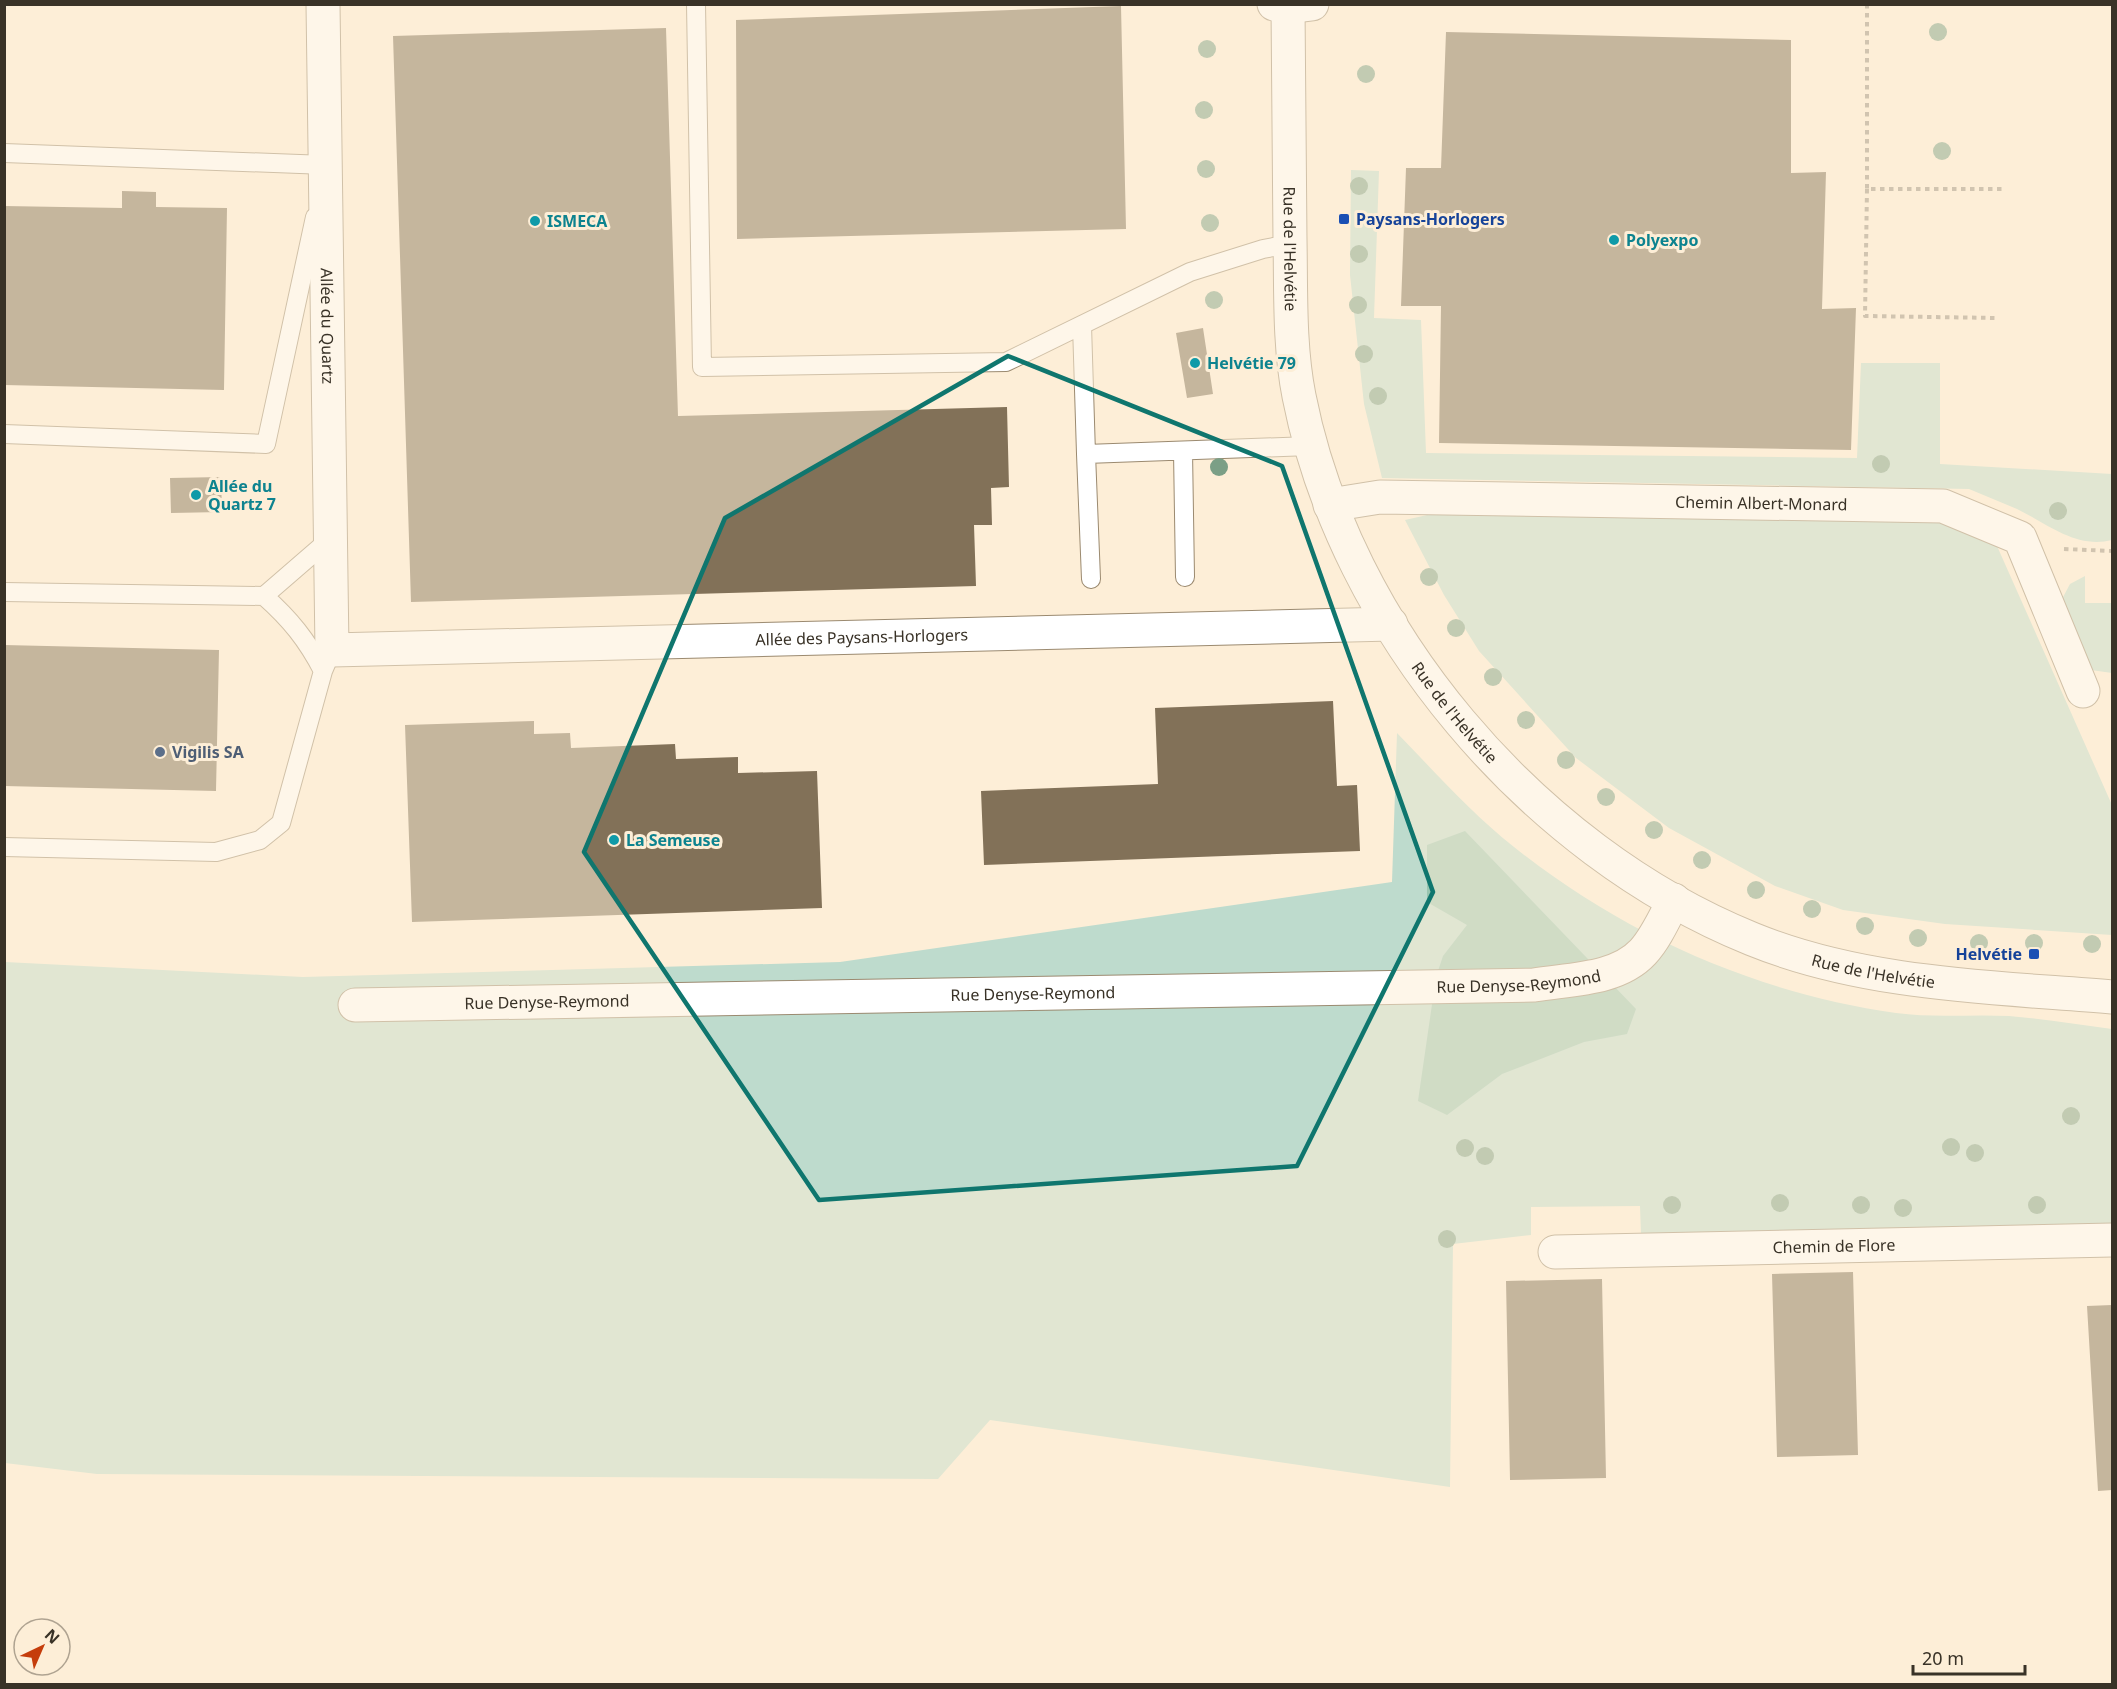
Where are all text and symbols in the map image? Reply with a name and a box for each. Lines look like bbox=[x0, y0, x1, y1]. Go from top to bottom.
street label: Rue de l'Helvétie bbox=[1278, 186, 1302, 312]
place label: Paysans-Horlogers bbox=[1356, 208, 1505, 230]
place label: ISMECA bbox=[547, 210, 608, 232]
marker: Paysans-Horlogers bbox=[1337, 212, 1351, 226]
marker: ISMECA bbox=[528, 214, 542, 228]
place label: Polyexpo bbox=[1626, 229, 1698, 251]
marker: Polyexpo bbox=[1607, 233, 1621, 247]
street label: Allée du Quartz bbox=[316, 268, 339, 384]
place label: Helvétie 79 bbox=[1207, 352, 1296, 374]
marker: Helvétie 79 bbox=[1188, 356, 1202, 370]
place label: Allée du Quartz 7 bbox=[208, 475, 276, 515]
marker: Allée du Quartz 7 bbox=[189, 488, 203, 502]
street label: Chemin Albert-Monard bbox=[1675, 491, 1848, 515]
street label: Allée des Paysans-Horlogers bbox=[755, 623, 968, 651]
street label: Rue de l'Helvétie bbox=[1407, 657, 1503, 768]
place label: Vigilis SA bbox=[172, 741, 245, 763]
marker: Vigilis SA bbox=[153, 745, 167, 759]
place label: La Semeuse bbox=[626, 829, 720, 851]
marker: La Semeuse bbox=[607, 833, 621, 847]
place label: Helvétie bbox=[1955, 943, 2022, 965]
marker: Helvétie bbox=[2027, 947, 2041, 961]
street label: Rue de l'Helvétie bbox=[1809, 949, 1936, 993]
street label: Rue Denyse-Reymond bbox=[1436, 964, 1603, 998]
street label: Rue Denyse-Reymond bbox=[950, 981, 1116, 1006]
street label: Rue Denyse-Reymond bbox=[464, 989, 630, 1014]
street label: Chemin de Flore bbox=[1772, 1234, 1896, 1258]
north arrow bbox=[12, 1617, 72, 1677]
text: N bbox=[40, 1624, 65, 1649]
scale bar bbox=[1913, 1638, 2026, 1676]
text: 20 m bbox=[1922, 1646, 1964, 1670]

